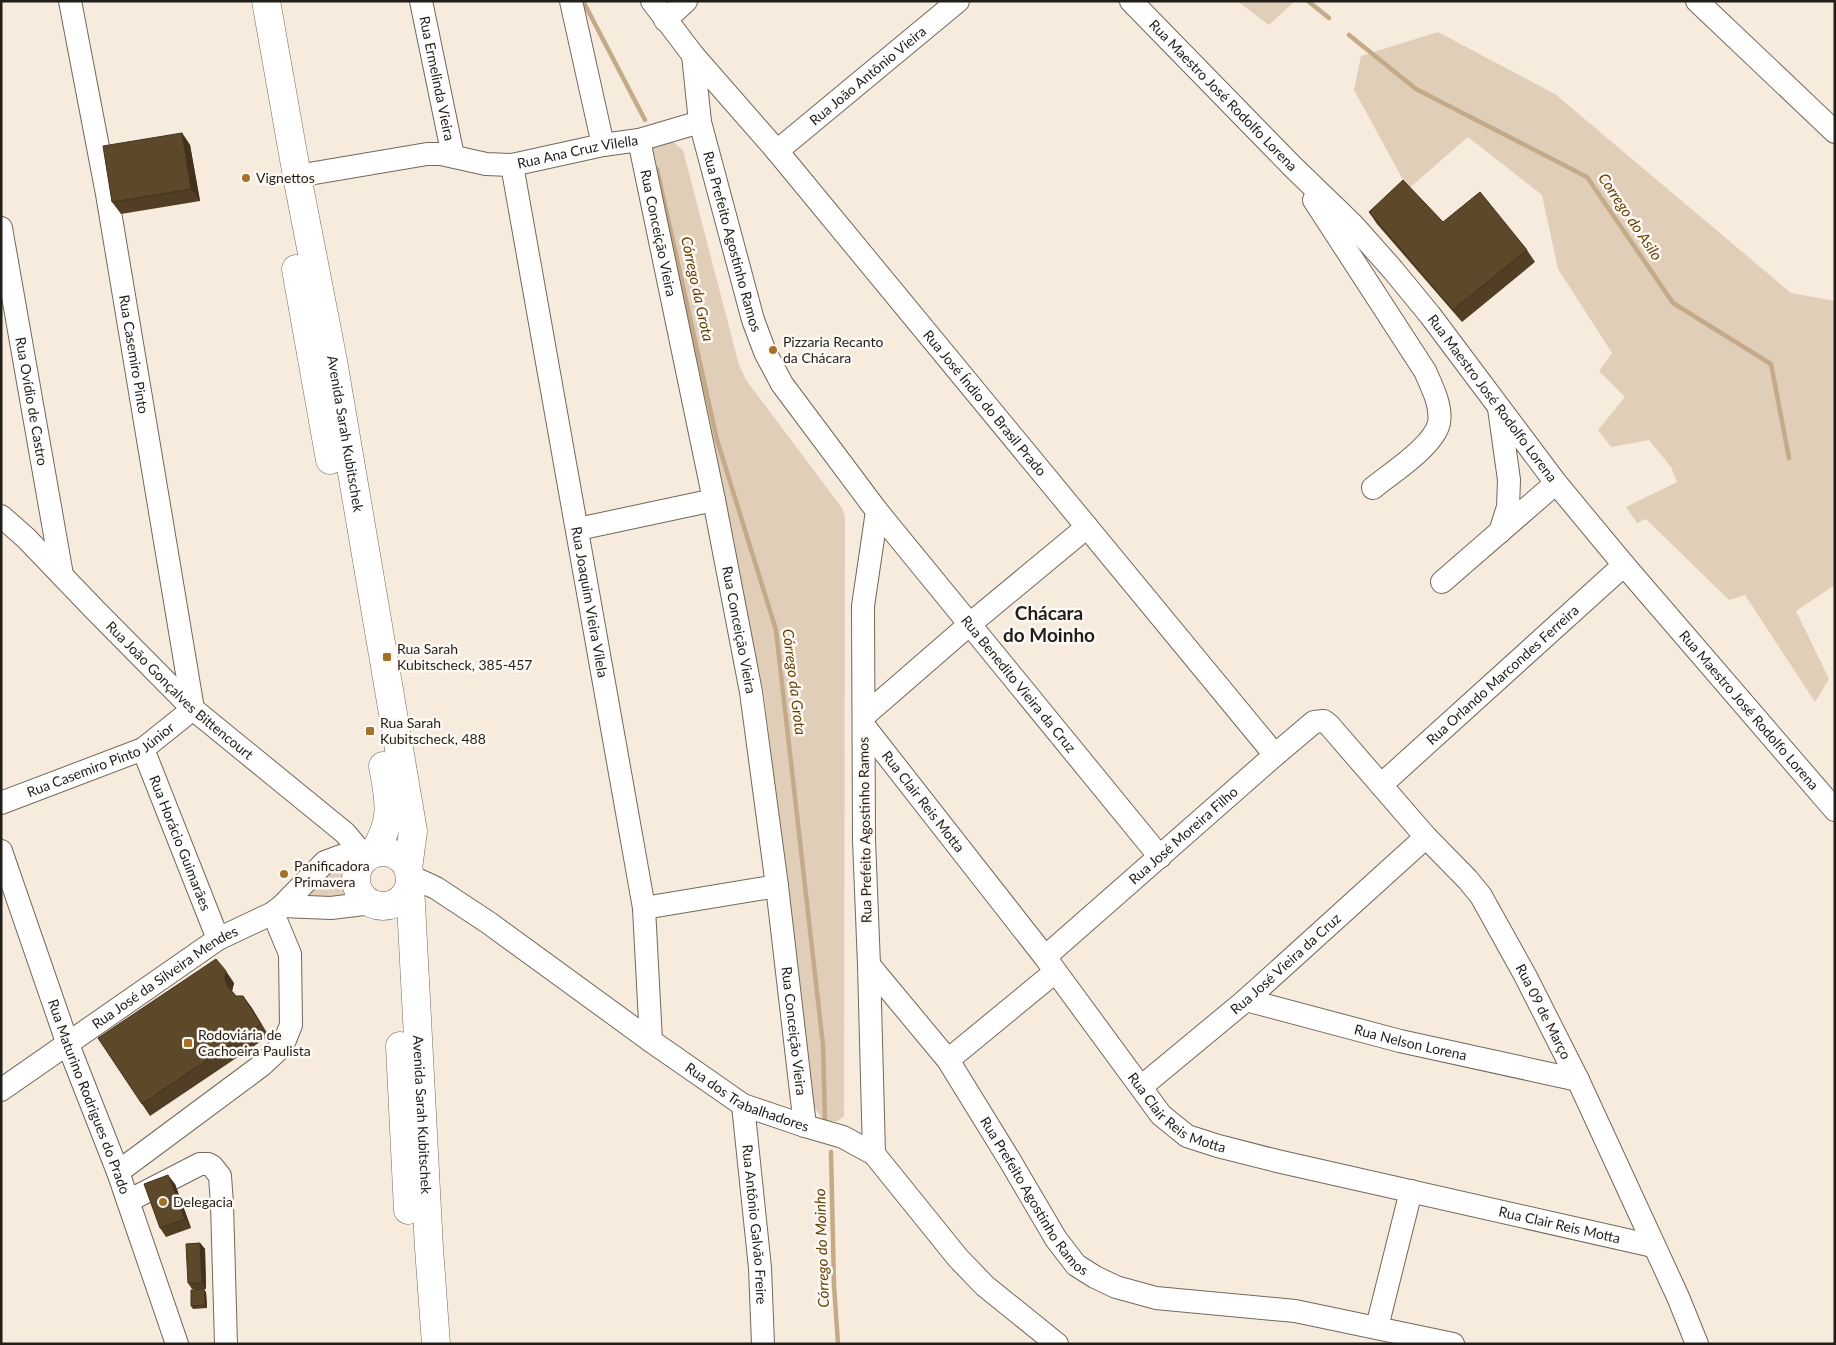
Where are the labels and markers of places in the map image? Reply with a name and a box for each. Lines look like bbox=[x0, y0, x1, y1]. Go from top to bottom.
place label: Vignettos bbox=[256, 169, 315, 186]
marker: Vignettos bbox=[240, 172, 252, 184]
place label: Pizzaria Recanto da Chácara bbox=[783, 333, 883, 366]
marker: Pizzaria Recanto da Chácara bbox=[767, 344, 779, 356]
place label: Rua Sarah Kubitscheck, 385-457 bbox=[397, 640, 532, 673]
marker: Rua Sarah Kubitscheck, 385-457 bbox=[381, 651, 393, 663]
place label: Rua Sarah Kubitscheck, 488 bbox=[380, 714, 486, 747]
marker: Rua Sarah Kubitscheck, 488 bbox=[364, 725, 376, 737]
place label: Panificadora Primavera bbox=[294, 857, 370, 890]
marker: Panificadora Primavera bbox=[278, 868, 290, 880]
place label: Rodoviária de Cachoeira Paulista bbox=[198, 1026, 311, 1059]
marker: Rodoviária de Cachoeira Paulista bbox=[182, 1037, 194, 1049]
place label: Delegacia bbox=[173, 1193, 233, 1210]
marker: Delegacia bbox=[157, 1196, 169, 1208]

